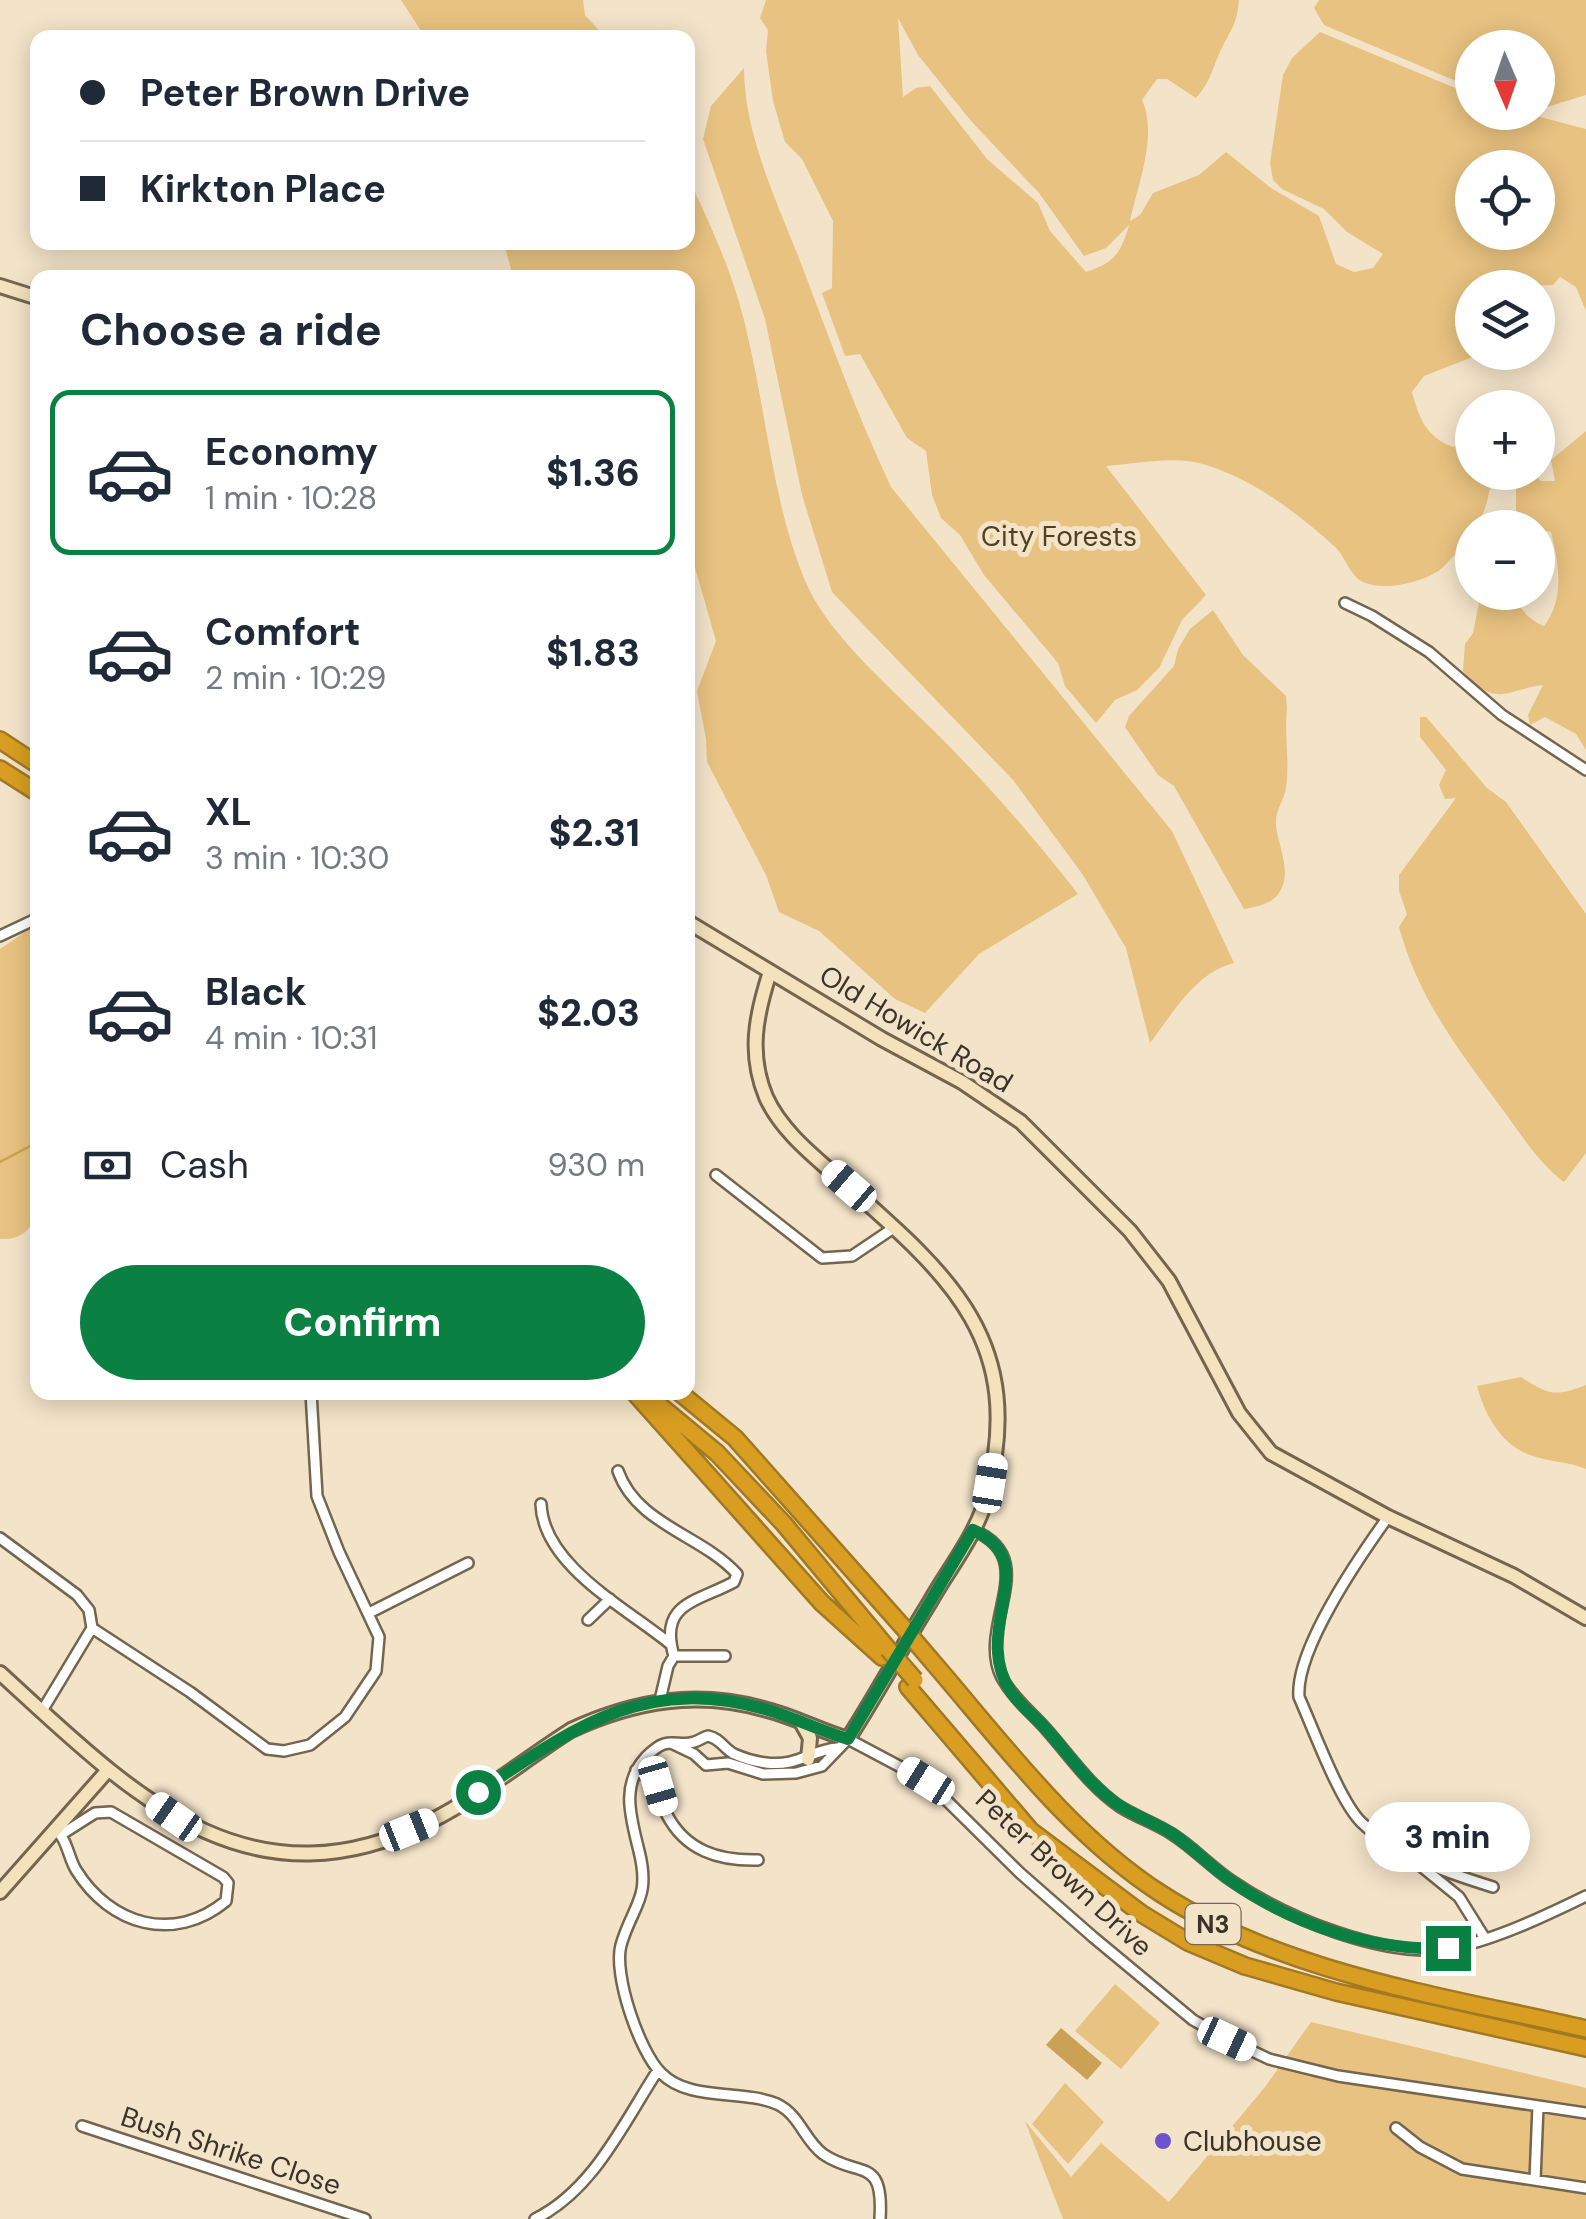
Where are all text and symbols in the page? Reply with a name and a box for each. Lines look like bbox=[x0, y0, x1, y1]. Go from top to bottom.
north arrow bbox=[1455, 30, 1555, 130]
map controls bbox=[1455, 30, 1555, 610]
text: Peter Brown Drive bbox=[140, 68, 470, 118]
button: locate bbox=[1455, 150, 1555, 250]
text: Kirkton Place bbox=[140, 164, 386, 214]
button: layers bbox=[1455, 270, 1555, 370]
text: Choose a ride bbox=[80, 300, 382, 359]
button: + bbox=[1455, 390, 1555, 490]
text: Economy bbox=[205, 427, 378, 477]
icon: car bbox=[85, 428, 175, 518]
text: $1.36 bbox=[546, 448, 640, 498]
text: 1 min · 10:28 bbox=[205, 477, 377, 519]
button: − bbox=[1455, 510, 1555, 610]
park label: City Forests bbox=[981, 518, 1137, 555]
text: Comfort bbox=[205, 607, 361, 657]
icon: car bbox=[85, 608, 175, 698]
text: $1.83 bbox=[546, 628, 640, 678]
text: 2 min · 10:29 bbox=[205, 657, 386, 699]
text: XL bbox=[205, 787, 252, 837]
icon: car bbox=[85, 788, 175, 878]
text: $2.31 bbox=[548, 808, 640, 858]
text: 3 min · 10:30 bbox=[205, 837, 389, 879]
street label: Old Howick Road bbox=[813, 957, 1019, 1101]
text: Black bbox=[205, 967, 307, 1017]
icon: car bbox=[85, 968, 175, 1058]
text: $2.03 bbox=[537, 988, 640, 1038]
text: 4 min · 10:31 bbox=[205, 1017, 378, 1059]
icon: cash bbox=[80, 1138, 135, 1193]
text: Cash bbox=[160, 1140, 249, 1190]
text: 930 m bbox=[548, 1144, 645, 1186]
car bbox=[817, 1155, 881, 1217]
button: Confirm bbox=[80, 1265, 645, 1380]
car bbox=[970, 1451, 1010, 1515]
car bbox=[893, 1752, 959, 1810]
car bbox=[635, 1753, 681, 1819]
route start bbox=[456, 1770, 501, 1815]
street label: Peter Brown Drive bbox=[968, 1781, 1160, 1965]
car bbox=[141, 1788, 207, 1846]
callout: 3 min bbox=[1366, 1803, 1530, 1873]
car bbox=[376, 1805, 442, 1855]
text: 3 min bbox=[1405, 1816, 1490, 1858]
road number: N3 bbox=[1186, 1904, 1240, 1944]
route end bbox=[1426, 1926, 1471, 1971]
car bbox=[1193, 2013, 1261, 2065]
street label: Bush Shrike Close bbox=[116, 2098, 346, 2204]
place label: Clubhouse bbox=[1183, 2123, 1322, 2160]
marker: Clubhouse bbox=[1152, 2130, 1174, 2152]

